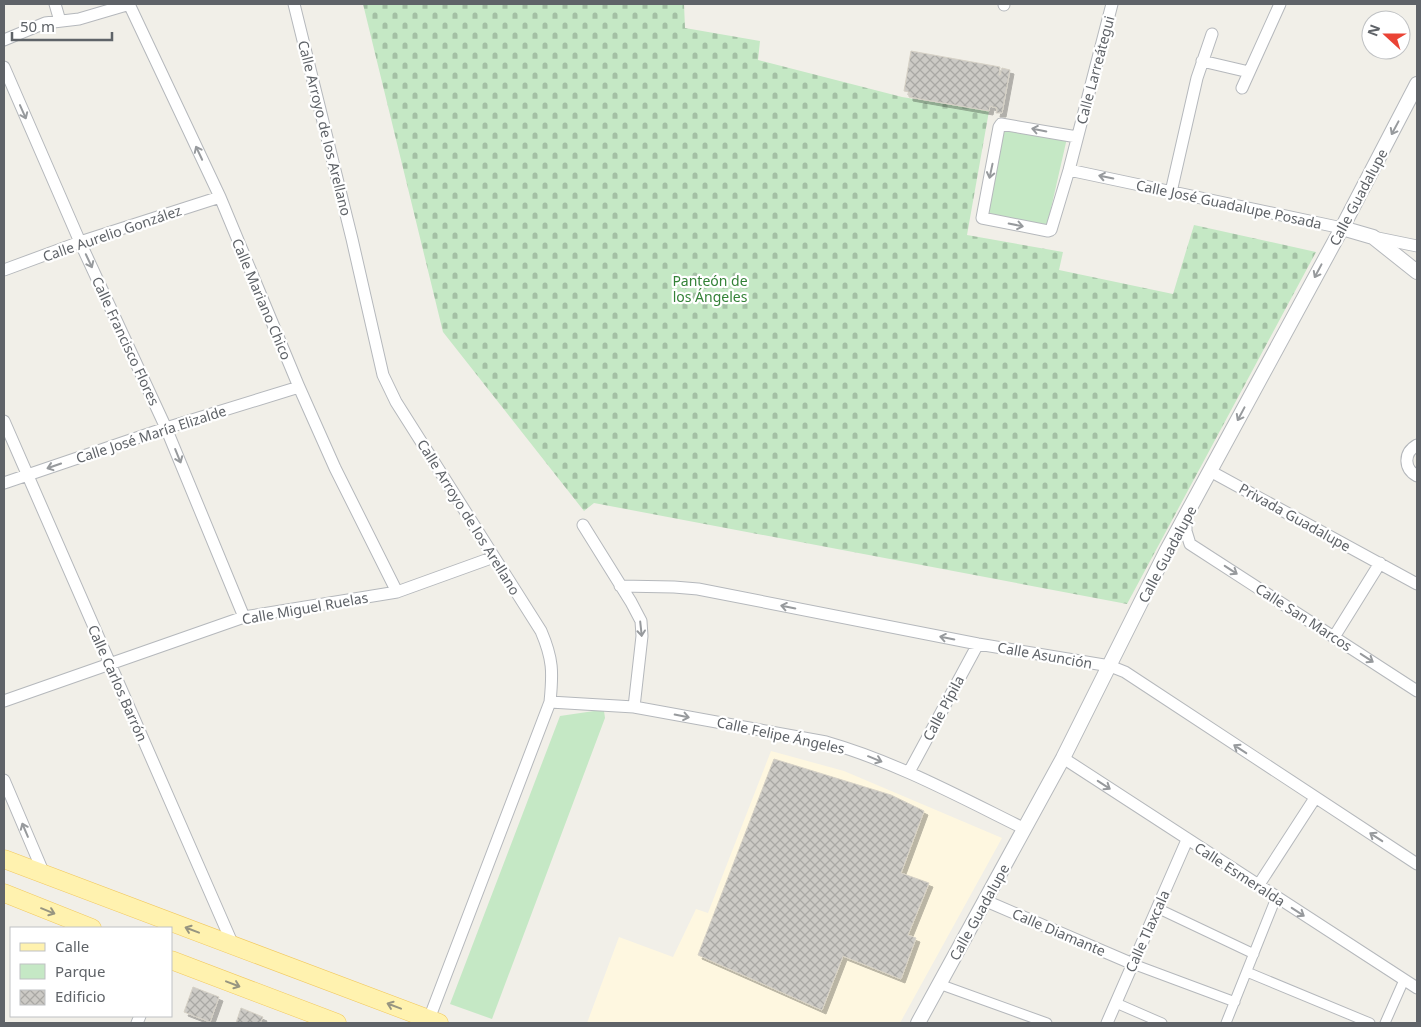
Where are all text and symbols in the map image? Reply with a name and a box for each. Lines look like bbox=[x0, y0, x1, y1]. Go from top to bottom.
scale bar bbox=[12, 10, 112, 42]
north arrow bbox=[1361, 10, 1411, 60]
street label: Calle Larreátegui bbox=[1071, 14, 1119, 126]
text: 50 m bbox=[20, 16, 55, 36]
text: N bbox=[1362, 21, 1384, 39]
street label: Calle Arroyo de los Arellano bbox=[294, 38, 356, 218]
one-way arrow bbox=[19, 104, 29, 119]
one-way arrow bbox=[1389, 120, 1399, 134]
one-way arrow bbox=[1031, 124, 1047, 134]
street label: Calle Guadalupe bbox=[1324, 145, 1392, 249]
one-way arrow bbox=[194, 146, 203, 161]
one-way arrow bbox=[985, 162, 995, 178]
one-way arrow bbox=[1098, 172, 1114, 182]
street label: Calle José Guadalupe Posada bbox=[1134, 175, 1324, 233]
street label: Calle Aurelio González bbox=[40, 200, 184, 266]
one-way arrow bbox=[1008, 221, 1024, 231]
street label: Calle Mariano Chico bbox=[228, 235, 296, 363]
one-way arrow bbox=[85, 253, 94, 268]
one-way arrow bbox=[1313, 263, 1322, 278]
park label: Panteón de los Ángeles bbox=[672, 271, 748, 306]
street label: Calle Francisco Flores bbox=[88, 274, 164, 409]
street label: Calle José María Elizalde bbox=[73, 401, 229, 467]
one-way arrow bbox=[1236, 406, 1245, 421]
street label: Calle Arroyo de los Arellano bbox=[413, 436, 525, 598]
one-way arrow bbox=[174, 449, 183, 464]
one-way arrow bbox=[46, 462, 62, 472]
street label: Privada Guadalupe bbox=[1236, 478, 1354, 556]
street label: Calle Guadalupe bbox=[1133, 502, 1201, 606]
one-way arrow bbox=[1224, 565, 1238, 575]
street label: Calle San Marcos bbox=[1252, 579, 1356, 655]
street label: Calle Miguel Ruelas bbox=[241, 588, 370, 628]
one-way arrow bbox=[780, 601, 796, 611]
one-way arrow bbox=[636, 620, 646, 636]
street label: Calle Carlos Barrón bbox=[84, 622, 152, 744]
one-way arrow bbox=[939, 632, 955, 642]
street label: Calle Asunción bbox=[996, 637, 1094, 673]
one-way arrow bbox=[1360, 654, 1374, 664]
street label: Calle Pípila bbox=[918, 672, 968, 744]
one-way arrow bbox=[674, 711, 690, 721]
street label: Calle Felipe Ángeles bbox=[715, 712, 847, 758]
one-way arrow bbox=[1234, 743, 1248, 753]
one-way arrow bbox=[866, 755, 882, 764]
one-way arrow bbox=[1097, 780, 1111, 790]
one-way arrow bbox=[19, 823, 29, 838]
one-way arrow bbox=[1370, 832, 1384, 842]
street label: Calle Esmeralda bbox=[1191, 838, 1289, 910]
street label: Calle Guadalupe bbox=[945, 860, 1013, 964]
street label: Calle Tlaxcala bbox=[1120, 887, 1174, 975]
street label: Calle Diamante bbox=[1009, 904, 1109, 960]
one-way arrow bbox=[40, 906, 55, 916]
one-way arrow bbox=[1291, 907, 1305, 917]
one-way arrow bbox=[185, 925, 201, 934]
legend bbox=[10, 927, 172, 1017]
text: Calle bbox=[55, 936, 89, 956]
text: Parque bbox=[55, 961, 105, 981]
one-way arrow bbox=[225, 979, 240, 989]
text: Edificio bbox=[55, 986, 106, 1006]
one-way arrow bbox=[386, 1001, 402, 1010]

